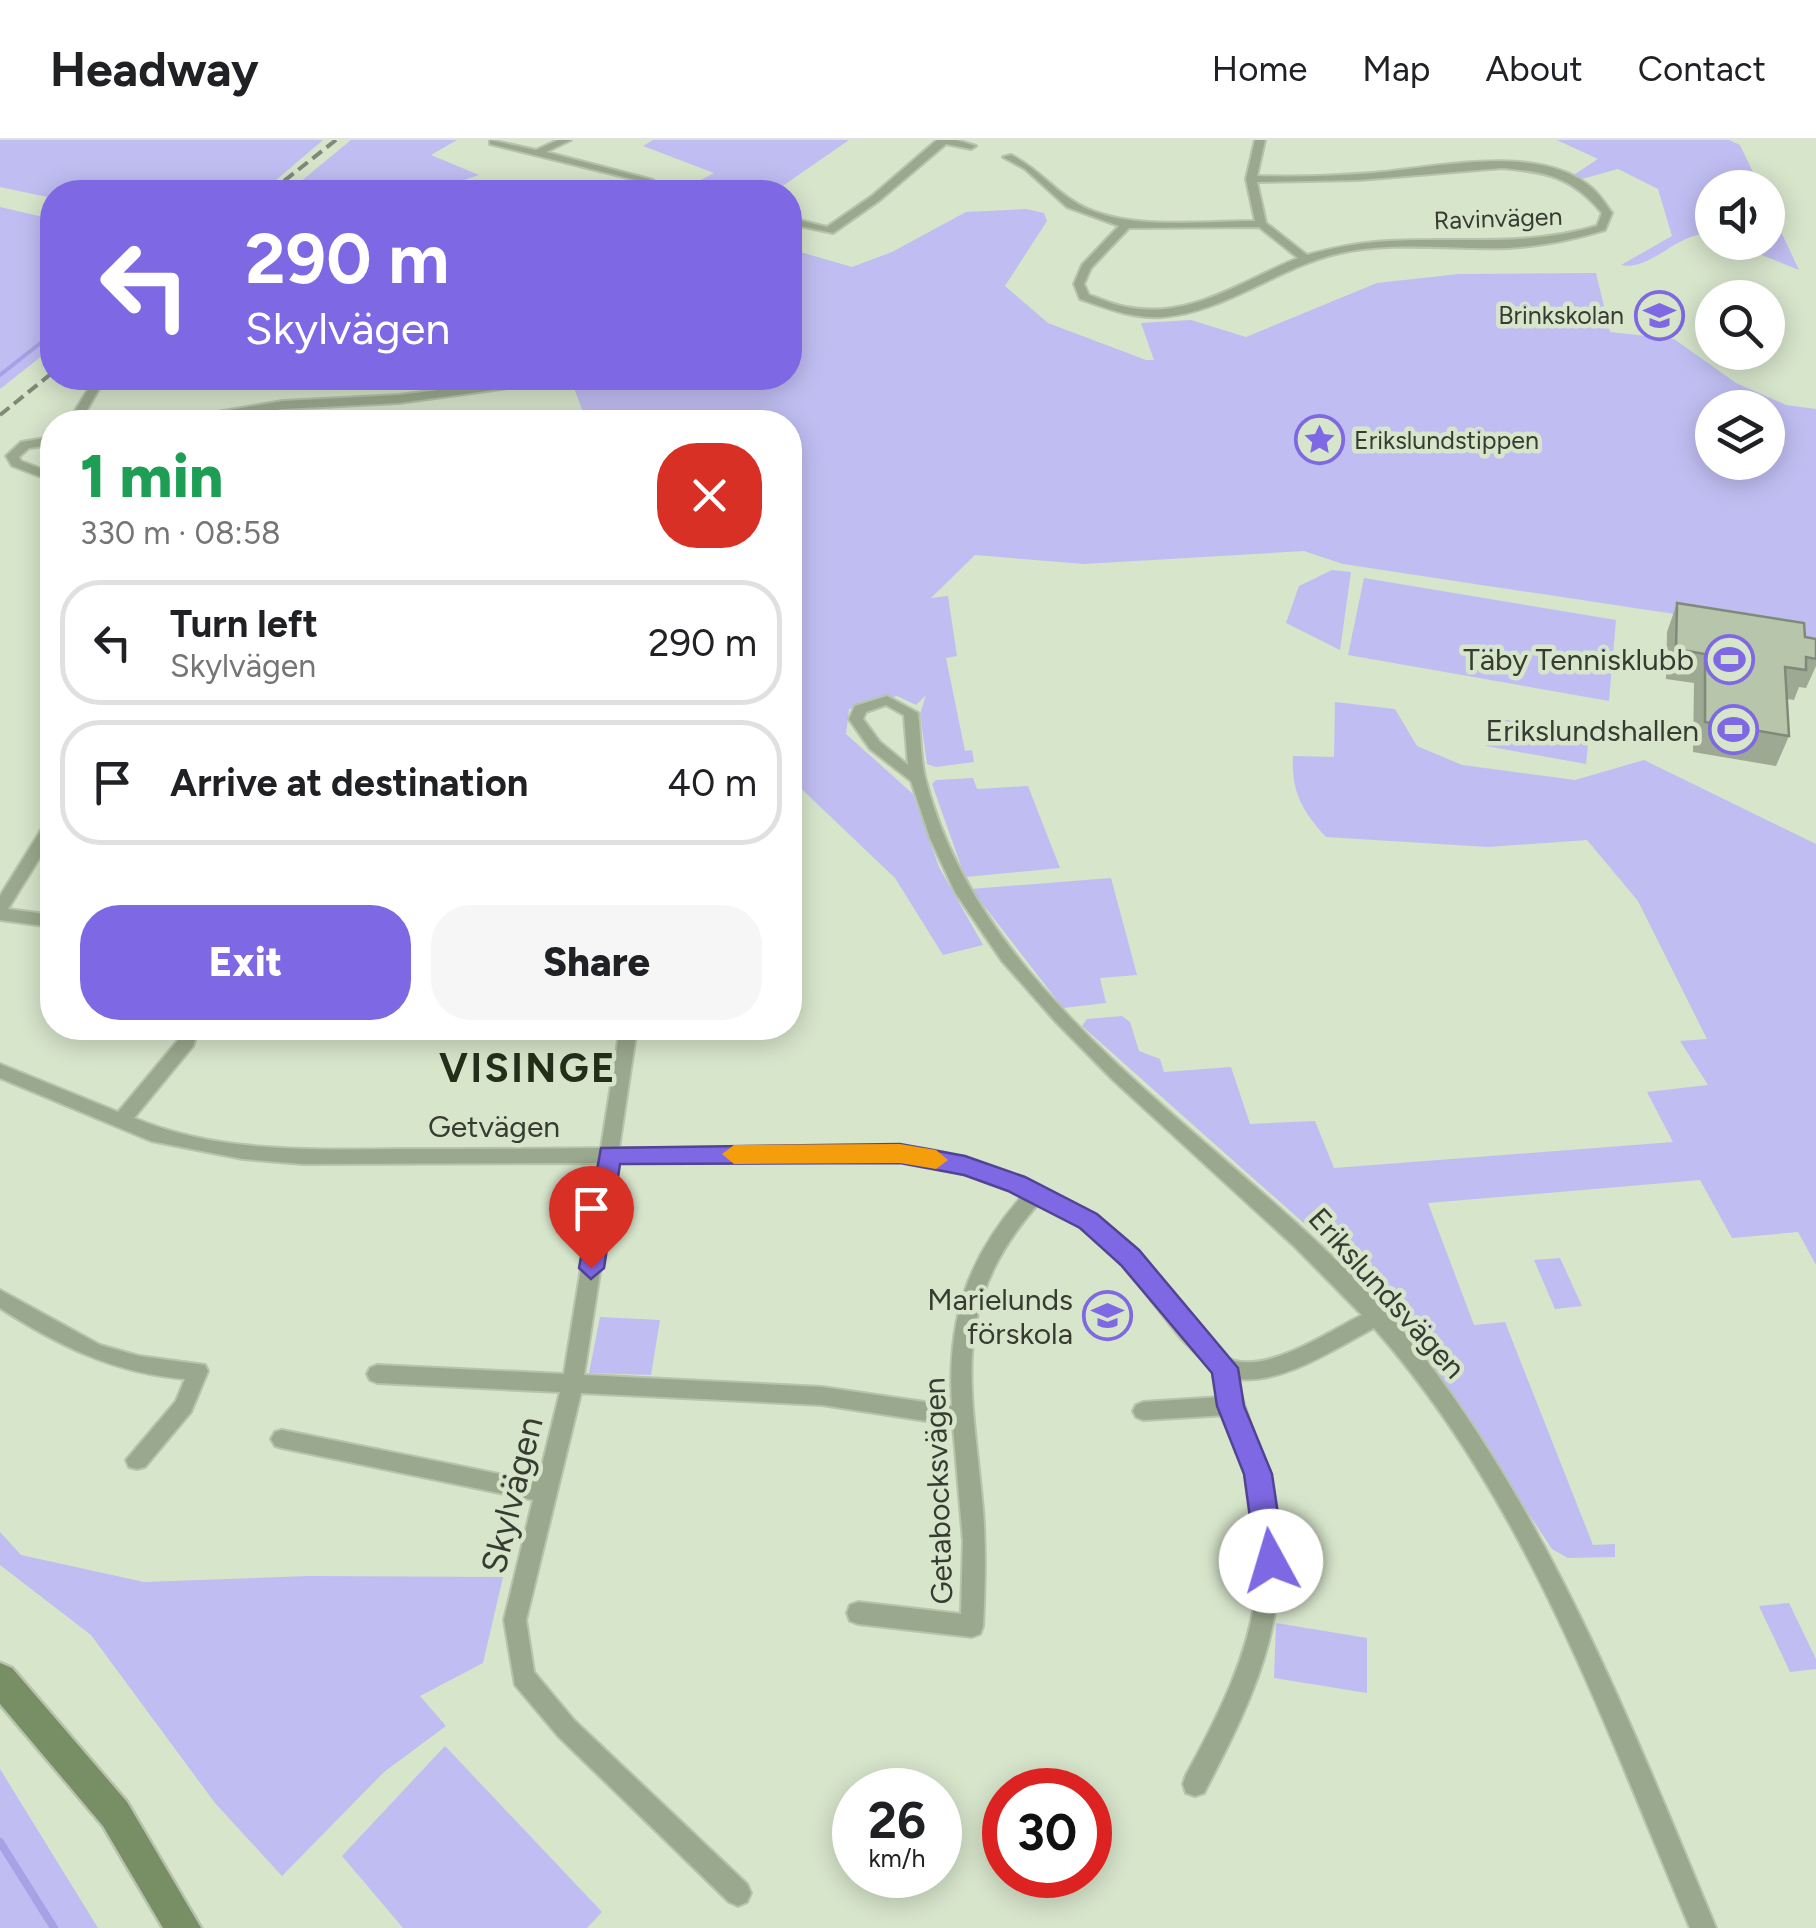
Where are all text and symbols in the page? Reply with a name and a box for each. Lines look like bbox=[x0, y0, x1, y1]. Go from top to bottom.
text: Headway bbox=[50, 40, 259, 98]
text: Home bbox=[1212, 48, 1307, 90]
text: Map bbox=[1362, 48, 1431, 90]
text: About bbox=[1486, 48, 1583, 90]
text: Contact bbox=[1638, 48, 1766, 90]
map controls bbox=[1695, 170, 1785, 480]
button: sound bbox=[1695, 170, 1785, 260]
street label: Ravinvägen bbox=[1433, 201, 1563, 235]
text: 290 m bbox=[245, 216, 449, 301]
icon: left bbox=[80, 220, 210, 350]
button: search bbox=[1695, 280, 1785, 370]
school or university icon: Brinkskolan bbox=[1633, 289, 1685, 341]
place label: Brinkskolan bbox=[1498, 300, 1624, 330]
text: Skylvägen bbox=[245, 301, 450, 355]
button: layers bbox=[1695, 390, 1785, 480]
place icon: Erikslundstippen bbox=[1293, 414, 1345, 466]
place label: Erikslundstippen bbox=[1354, 425, 1539, 455]
text: 1 min bbox=[80, 440, 223, 512]
button: close bbox=[657, 443, 762, 548]
text: 330 m · 08:58 bbox=[80, 514, 281, 552]
text: Turn left bbox=[170, 601, 318, 647]
icon: left bbox=[85, 615, 140, 670]
text: 290 m bbox=[648, 620, 757, 666]
sports icon: Täby Tennisklubb bbox=[1703, 633, 1755, 685]
place label: Täby Tennisklubb bbox=[1463, 641, 1694, 678]
text: Skylvägen bbox=[170, 647, 316, 685]
sports icon: Erikslundshallen bbox=[1708, 704, 1760, 756]
place label: Erikslundshallen bbox=[1486, 712, 1699, 749]
icon: arrive bbox=[85, 755, 140, 810]
text: Arrive at destination bbox=[170, 760, 528, 806]
text: 40 m bbox=[667, 760, 757, 806]
button: Exit bbox=[80, 905, 411, 1020]
button: Share bbox=[431, 905, 762, 1020]
district label: VISINGE bbox=[439, 1044, 617, 1092]
street label: Getvägen bbox=[428, 1108, 560, 1145]
pin bbox=[549, 1166, 634, 1269]
icon: arrive bbox=[564, 1181, 619, 1236]
street label: Erikslundsvägen bbox=[1301, 1200, 1473, 1386]
place label: Marielunds förskola bbox=[927, 1281, 1073, 1352]
school or university icon: Marielunds förskola bbox=[1082, 1290, 1134, 1342]
street label: Getabocksvägen bbox=[916, 1377, 960, 1605]
street label: Skylvägen bbox=[472, 1412, 552, 1578]
position arrow bbox=[1219, 1509, 1323, 1613]
speed limit sign: 30 bbox=[982, 1768, 1112, 1898]
text: 26 bbox=[868, 1790, 926, 1851]
text: km/h bbox=[868, 1843, 926, 1873]

